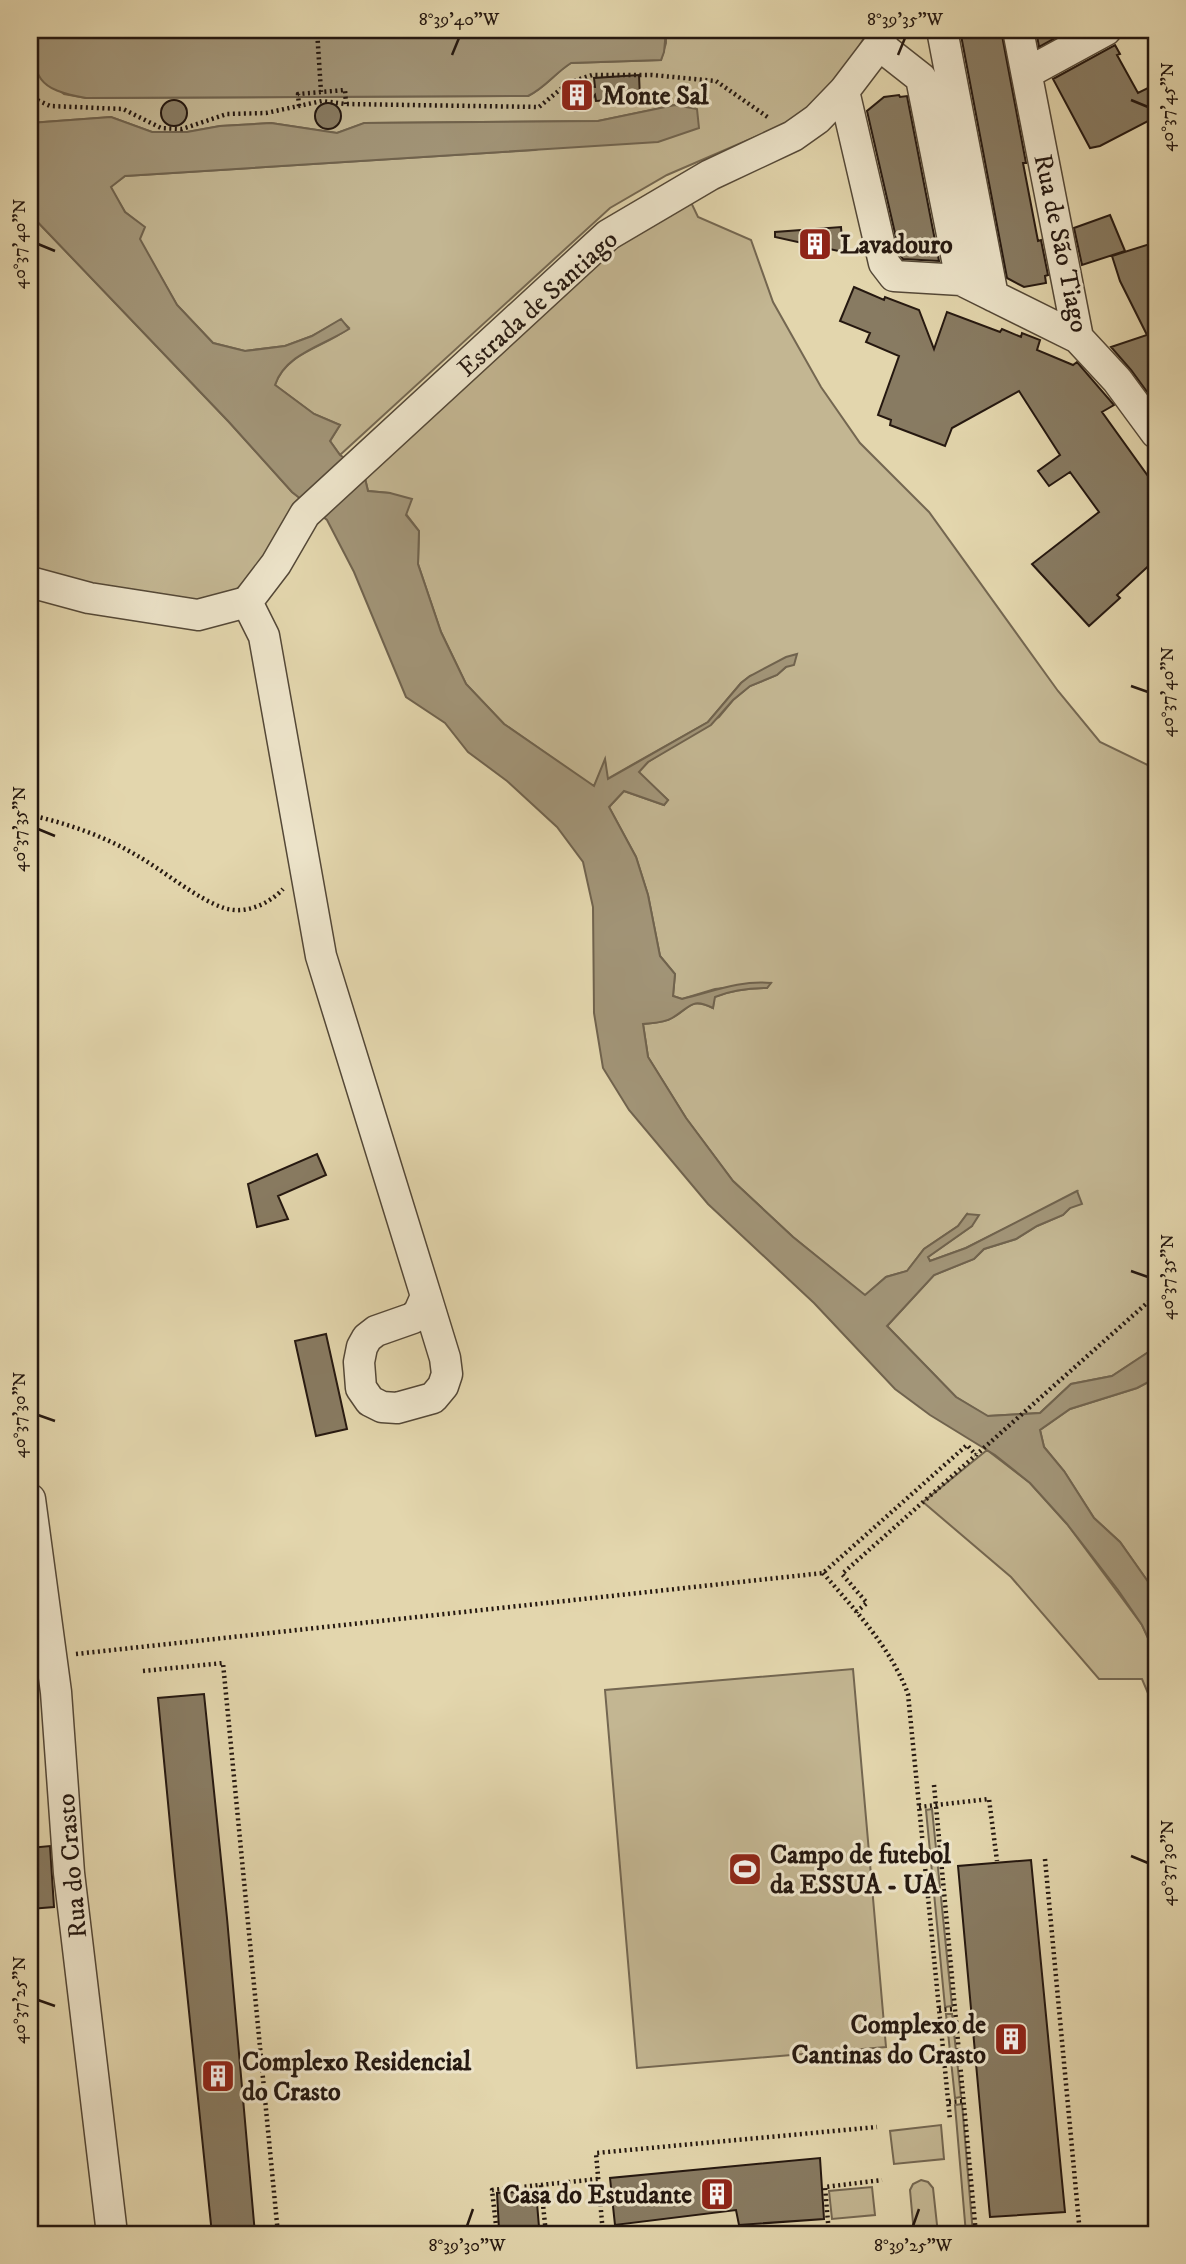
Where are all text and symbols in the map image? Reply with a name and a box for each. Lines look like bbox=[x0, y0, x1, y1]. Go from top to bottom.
text: 8°39'40"W bbox=[419, 9, 500, 31]
text: 8°39'35"W bbox=[867, 9, 944, 31]
text: 40°37'45"N bbox=[1157, 62, 1179, 152]
building icon: Monte Sal bbox=[558, 76, 596, 114]
place label: Monte Sal bbox=[602, 80, 710, 113]
street label: Rua de São Tiago bbox=[1026, 151, 1096, 335]
text: 40°37'40"N bbox=[9, 199, 31, 289]
street label: Estrada de Santiago bbox=[451, 223, 625, 385]
building icon: Lavadouro bbox=[796, 225, 834, 263]
place label: Lavadouro bbox=[840, 229, 953, 262]
text: 40°37'40"N bbox=[1157, 647, 1179, 737]
text: 40°37'35"N bbox=[9, 786, 31, 872]
text: 40°37'35"N bbox=[1157, 1234, 1179, 1320]
text: 40°37'30"N bbox=[9, 1371, 31, 1458]
street label: Rua do Crasto bbox=[50, 1792, 95, 1940]
text: 40°37'30"N bbox=[1157, 1819, 1179, 1906]
place label: Campo de futebol da ESSUA - UA bbox=[770, 1839, 952, 1902]
sports icon: Campo de futebol da ESSUA - UA bbox=[726, 1850, 764, 1888]
text: 40°37'25"N bbox=[9, 1956, 31, 2044]
place label: Complexo de Cantinas do Crasto bbox=[792, 2009, 986, 2072]
building icon: Complexo de Cantinas do Crasto bbox=[992, 2020, 1030, 2058]
place label: Complexo Residencial do Crasto bbox=[242, 2046, 472, 2109]
building icon: Complexo Residencial do Crasto bbox=[199, 2057, 237, 2095]
building icon: Casa do Estudante bbox=[698, 2175, 736, 2213]
place label: Casa do Estudante bbox=[503, 2179, 692, 2212]
text: 8°39'30"W bbox=[429, 2235, 506, 2257]
text: 8°39'25"W bbox=[874, 2235, 953, 2257]

